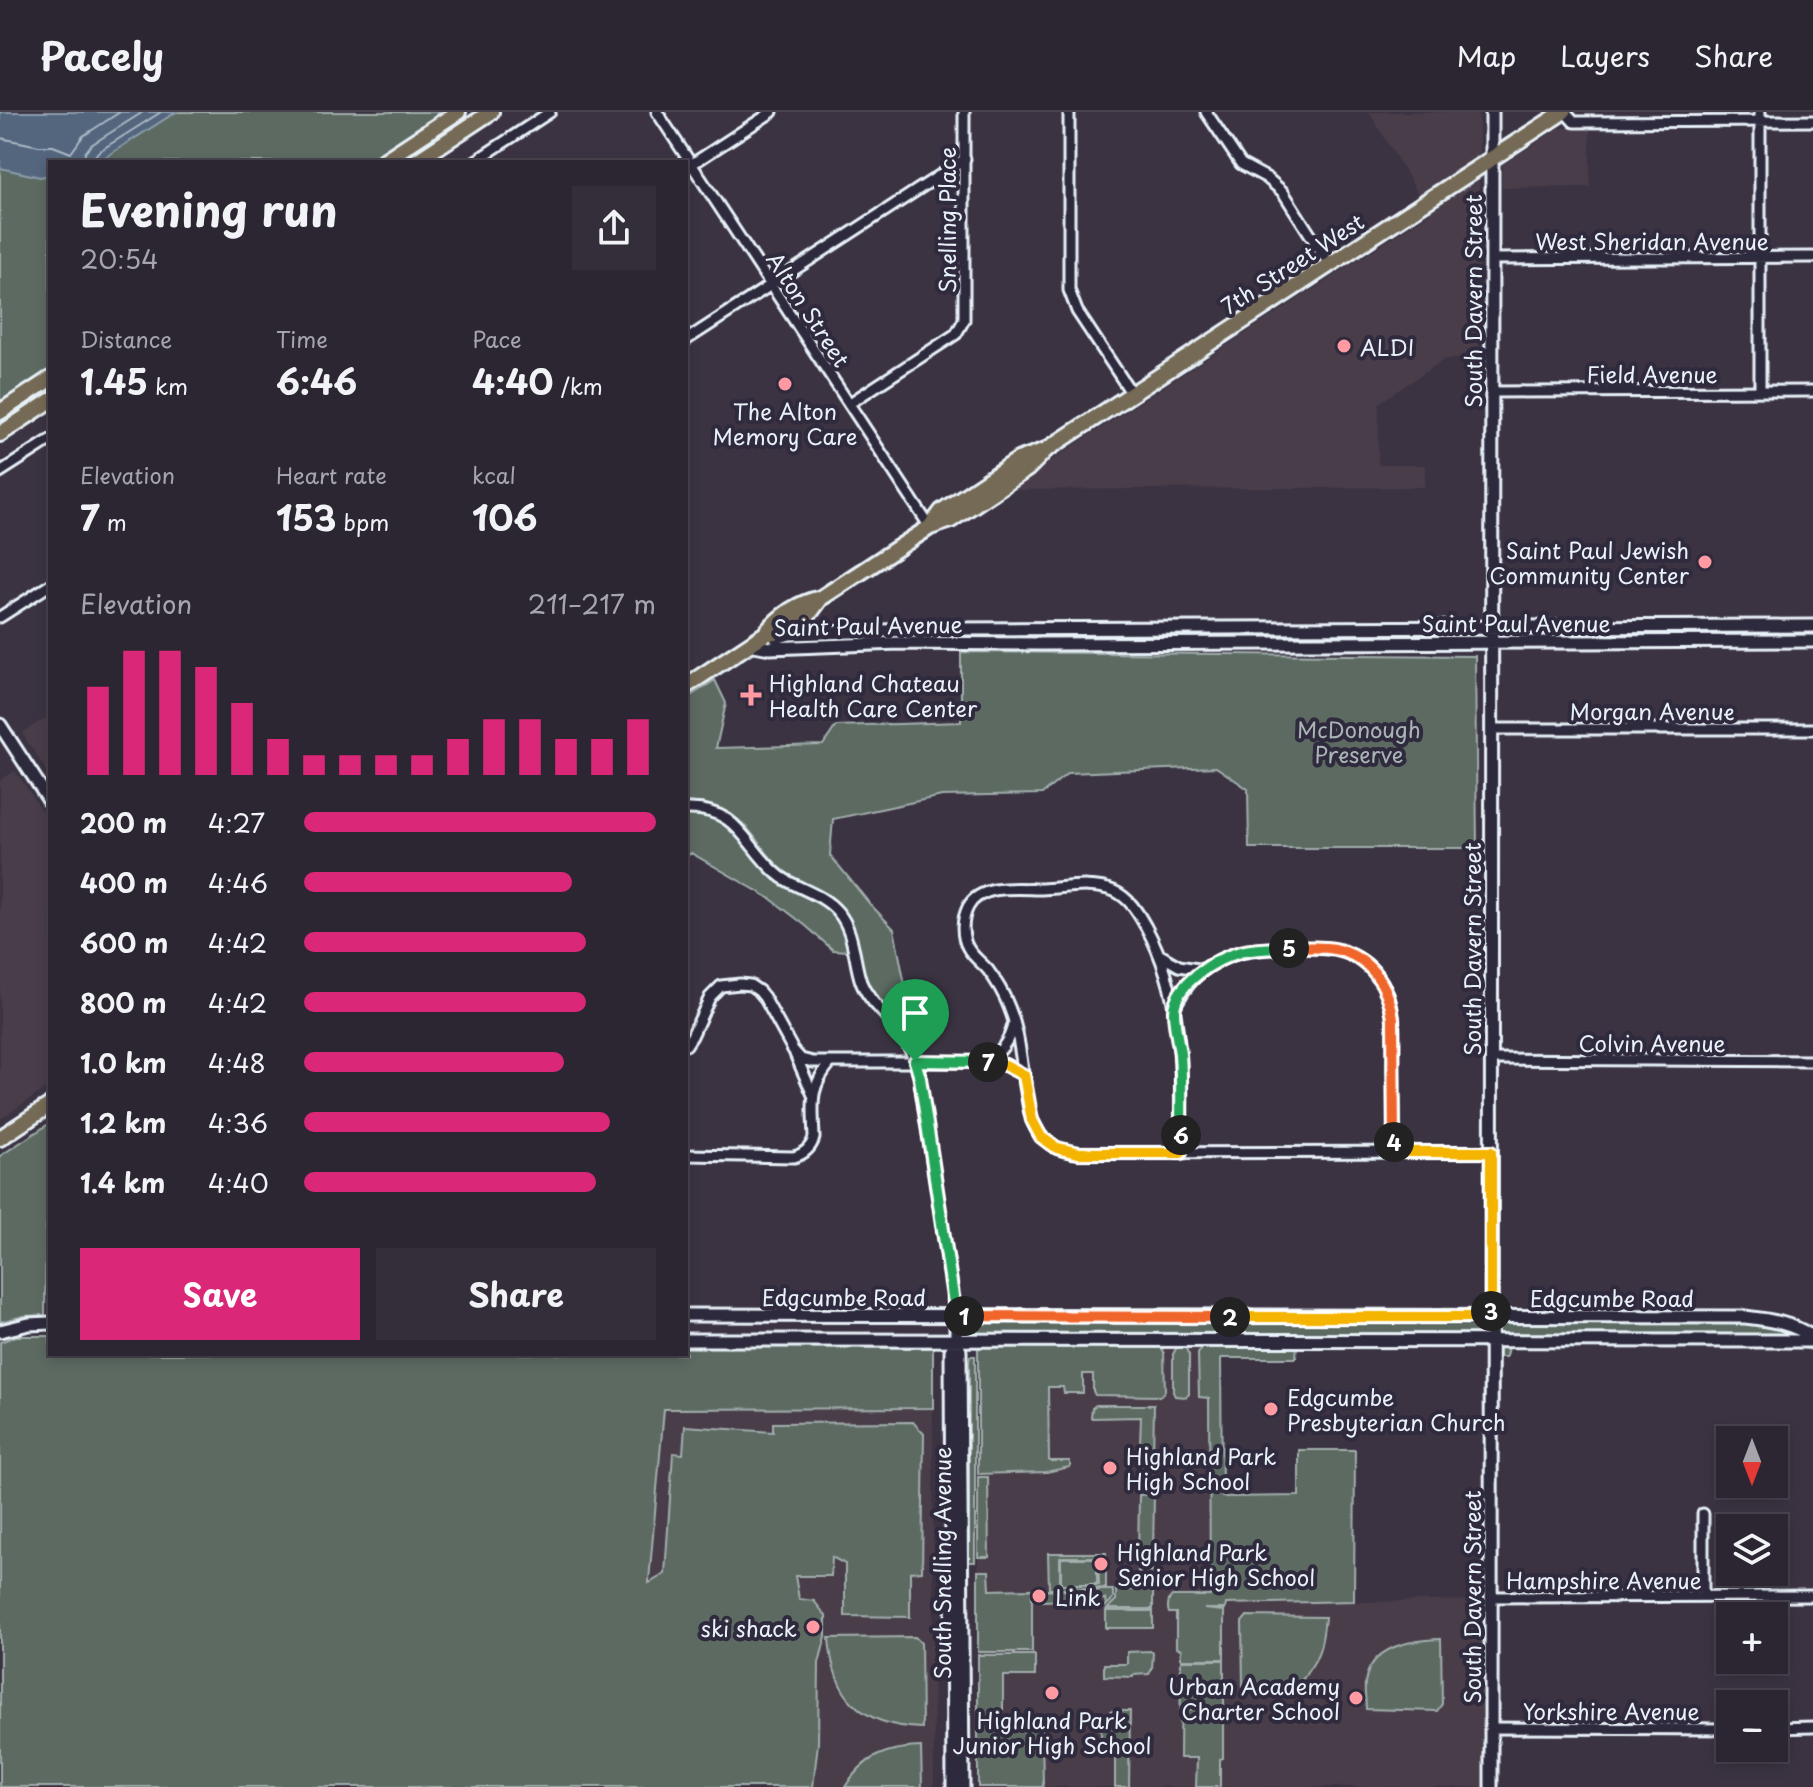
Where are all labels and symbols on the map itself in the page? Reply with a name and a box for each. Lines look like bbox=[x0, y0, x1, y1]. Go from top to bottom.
street label: Snelling Place bbox=[930, 147, 963, 293]
street label: South Davern Street bbox=[1456, 194, 1489, 408]
street label: 7th Street West bbox=[1214, 204, 1370, 322]
street label: West Sheridan Avenue bbox=[1535, 224, 1769, 257]
street label: Alton Street bbox=[759, 245, 859, 373]
place label: ALDI bbox=[1360, 330, 1415, 363]
marker: ALDI bbox=[1335, 337, 1353, 355]
street label: Field Avenue bbox=[1586, 357, 1718, 390]
marker: The Alton Memory Care bbox=[776, 375, 794, 393]
place label: The Alton Memory Care bbox=[712, 394, 858, 452]
place label: Saint Paul Jewish Community Center bbox=[1489, 533, 1690, 591]
marker: Saint Paul Jewish Community Center bbox=[1696, 553, 1714, 571]
street label: Saint Paul Avenue bbox=[1422, 606, 1610, 639]
street label: Saint Paul Avenue bbox=[773, 607, 963, 643]
place label: Highland Chateau Health Care Center bbox=[769, 666, 978, 724]
marker: Highland Chateau Health Care Center bbox=[740, 684, 762, 706]
street label: Morgan Avenue bbox=[1569, 694, 1735, 727]
park label: McDonough Preserve bbox=[1297, 712, 1421, 770]
street label: South Davern Street bbox=[1455, 842, 1488, 1056]
pin: 5 bbox=[1269, 928, 1309, 968]
pin bbox=[881, 979, 949, 1061]
street label: Colvin Avenue bbox=[1578, 1026, 1726, 1059]
pin: 7 bbox=[968, 1042, 1008, 1082]
pin: 6 bbox=[1161, 1115, 1201, 1155]
pin: 4 bbox=[1374, 1122, 1414, 1162]
street label: Edgcumbe Road bbox=[762, 1280, 926, 1313]
street label: Edgcumbe Road bbox=[1530, 1281, 1694, 1314]
pin: 3 bbox=[1471, 1291, 1511, 1331]
pin: 1 bbox=[944, 1296, 984, 1336]
pin: 2 bbox=[1210, 1297, 1250, 1337]
place label: Edgcumbe Presbyterian Church bbox=[1287, 1380, 1506, 1438]
marker: Edgcumbe Presbyterian Church bbox=[1262, 1400, 1280, 1418]
north arrow bbox=[1716, 1426, 1788, 1498]
place label: Highland Park High School bbox=[1126, 1439, 1276, 1497]
street label: South Snelling Avenue bbox=[925, 1447, 958, 1679]
marker: Highland Park High School bbox=[1101, 1459, 1119, 1477]
street label: South Davern Street bbox=[1455, 1490, 1488, 1704]
place label: Highland Park Senior High School bbox=[1117, 1535, 1315, 1593]
marker: Highland Park Senior High School bbox=[1092, 1555, 1110, 1573]
street label: Hampshire Avenue bbox=[1506, 1563, 1702, 1596]
place label: Link bbox=[1055, 1580, 1101, 1613]
marker: Link bbox=[1030, 1587, 1048, 1605]
place label: ski shack bbox=[701, 1611, 797, 1644]
marker: ski shack bbox=[804, 1618, 822, 1636]
place label: Urban Academy Charter School bbox=[1168, 1669, 1340, 1727]
marker: Highland Park Junior High School bbox=[1043, 1684, 1061, 1702]
marker: Urban Academy Charter School bbox=[1347, 1689, 1365, 1707]
street label: Yorkshire Avenue bbox=[1523, 1694, 1699, 1727]
place label: Highland Park Junior High School bbox=[952, 1703, 1152, 1761]

